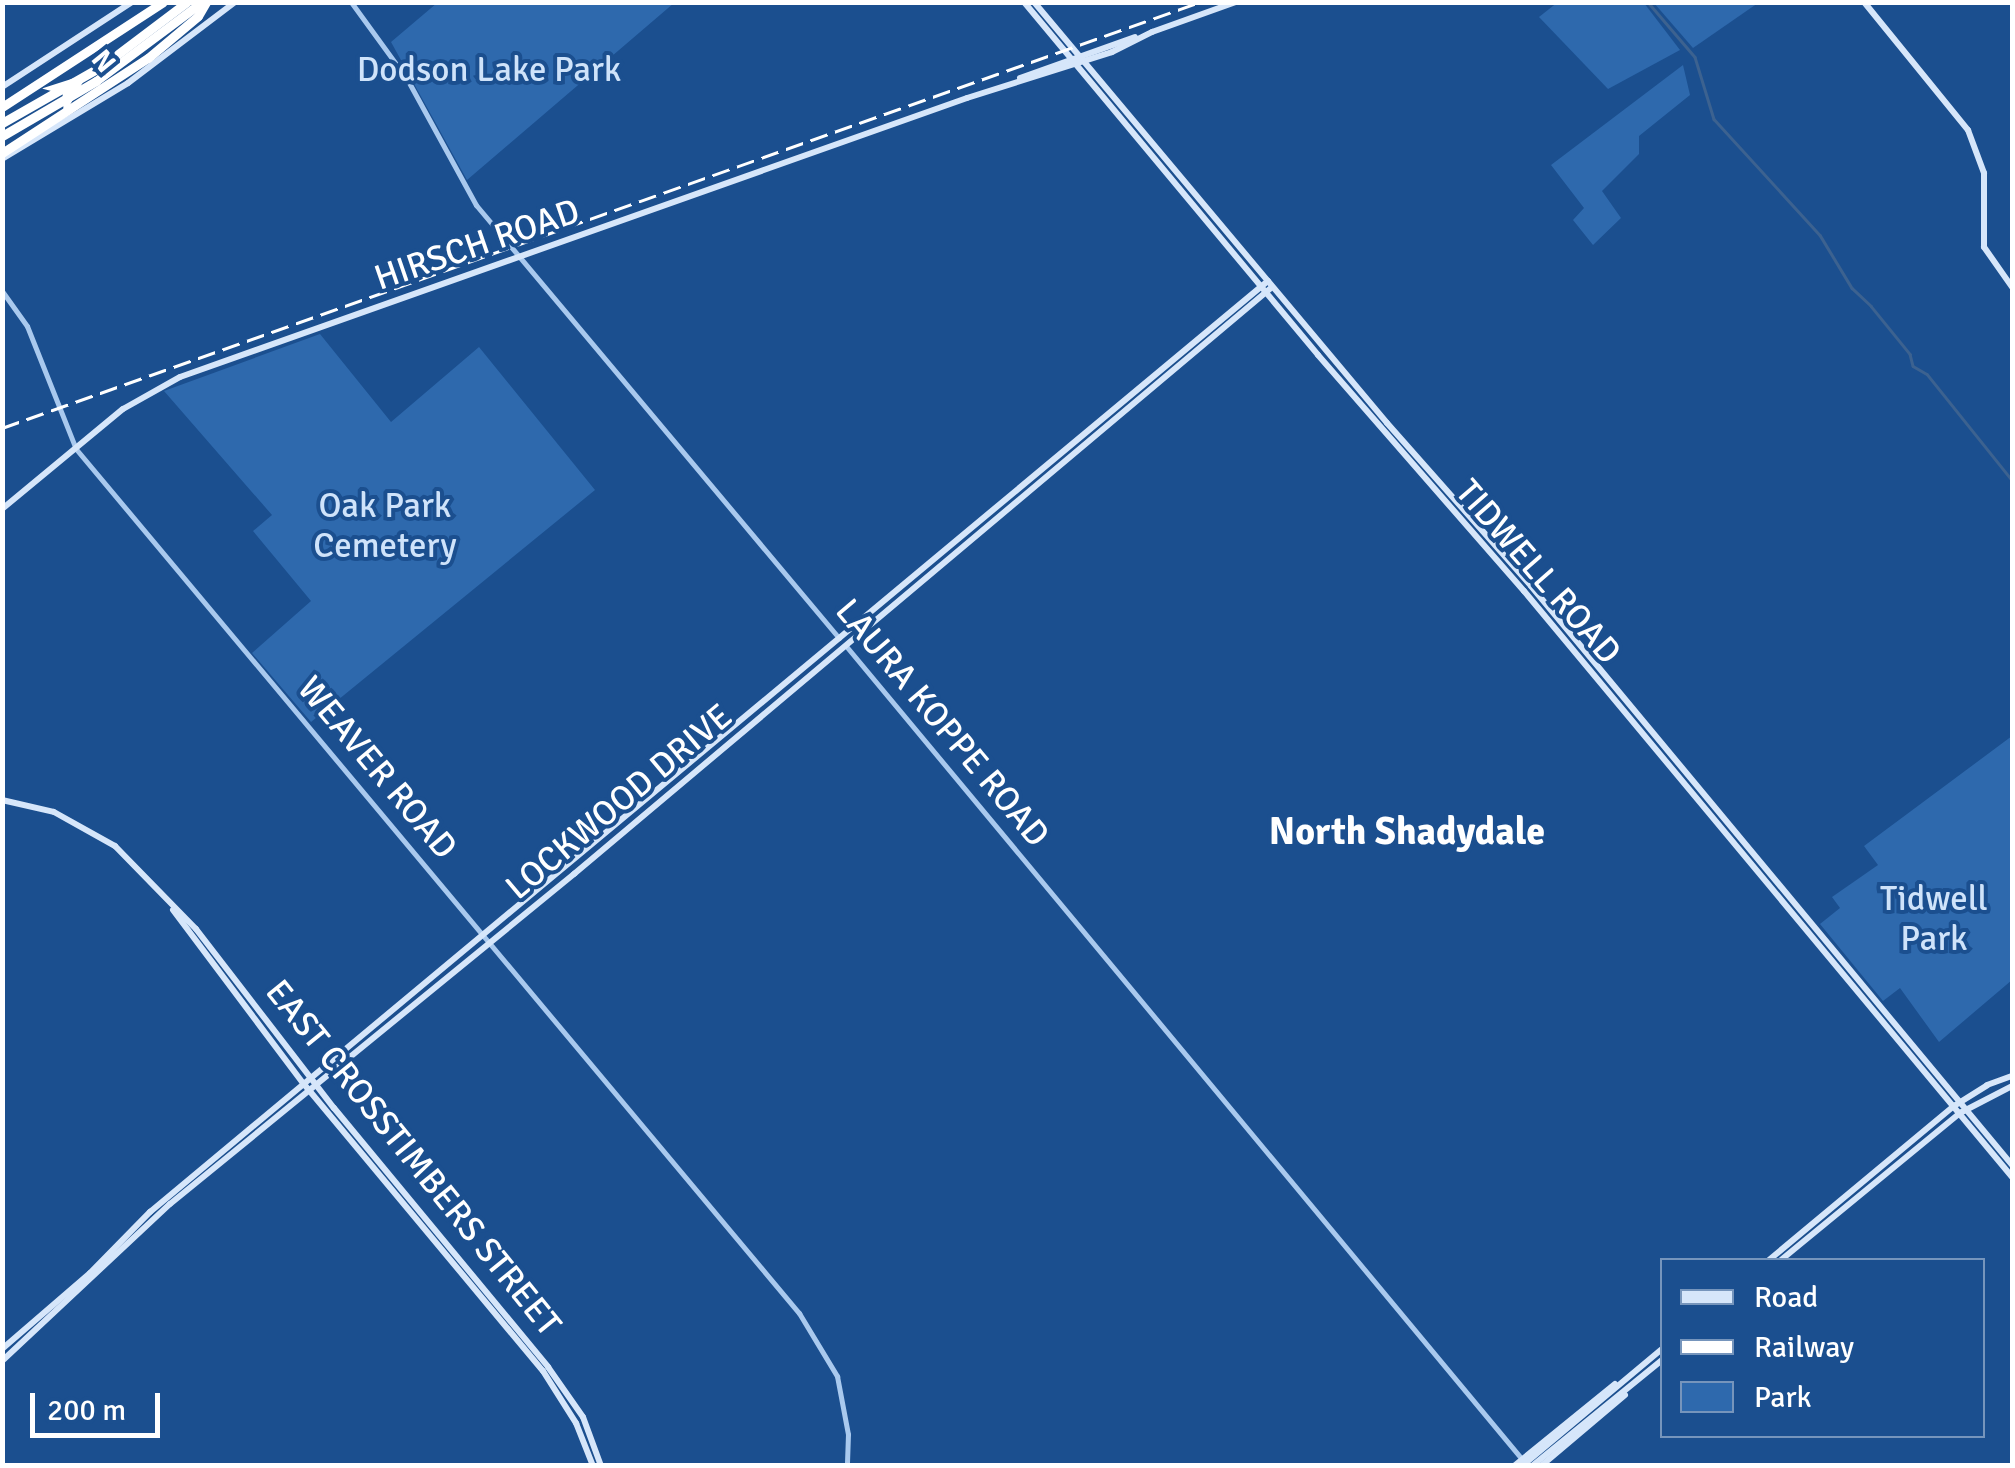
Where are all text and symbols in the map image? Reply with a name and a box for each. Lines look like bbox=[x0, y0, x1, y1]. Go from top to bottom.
north arrow bbox=[30, 30, 130, 130]
text: N bbox=[84, 43, 123, 79]
park label: Dodson Lake Park bbox=[357, 49, 621, 91]
street label: HIRSCH ROAD bbox=[369, 190, 585, 300]
street label: TIDWELL ROAD bbox=[1447, 471, 1629, 673]
park label: Oak Park Cemetery bbox=[313, 485, 457, 567]
street label: LAURA KOPPE ROAD bbox=[826, 591, 1058, 855]
street label: WEAVER ROAD bbox=[289, 668, 465, 868]
street label: LOCKWOOD DRIVE bbox=[497, 695, 741, 909]
district label: North Shadydale bbox=[1269, 809, 1545, 855]
park label: Tidwell Park bbox=[1880, 878, 1988, 960]
street label: EAST CROSSTIMBERS STREET bbox=[256, 972, 570, 1344]
legend bbox=[1660, 1258, 1985, 1438]
text: Road bbox=[1754, 1279, 1818, 1316]
text: Railway bbox=[1754, 1329, 1854, 1366]
scale bar bbox=[35, 1373, 165, 1435]
text: Park bbox=[1754, 1379, 1812, 1416]
text: 200 m bbox=[47, 1392, 126, 1429]

